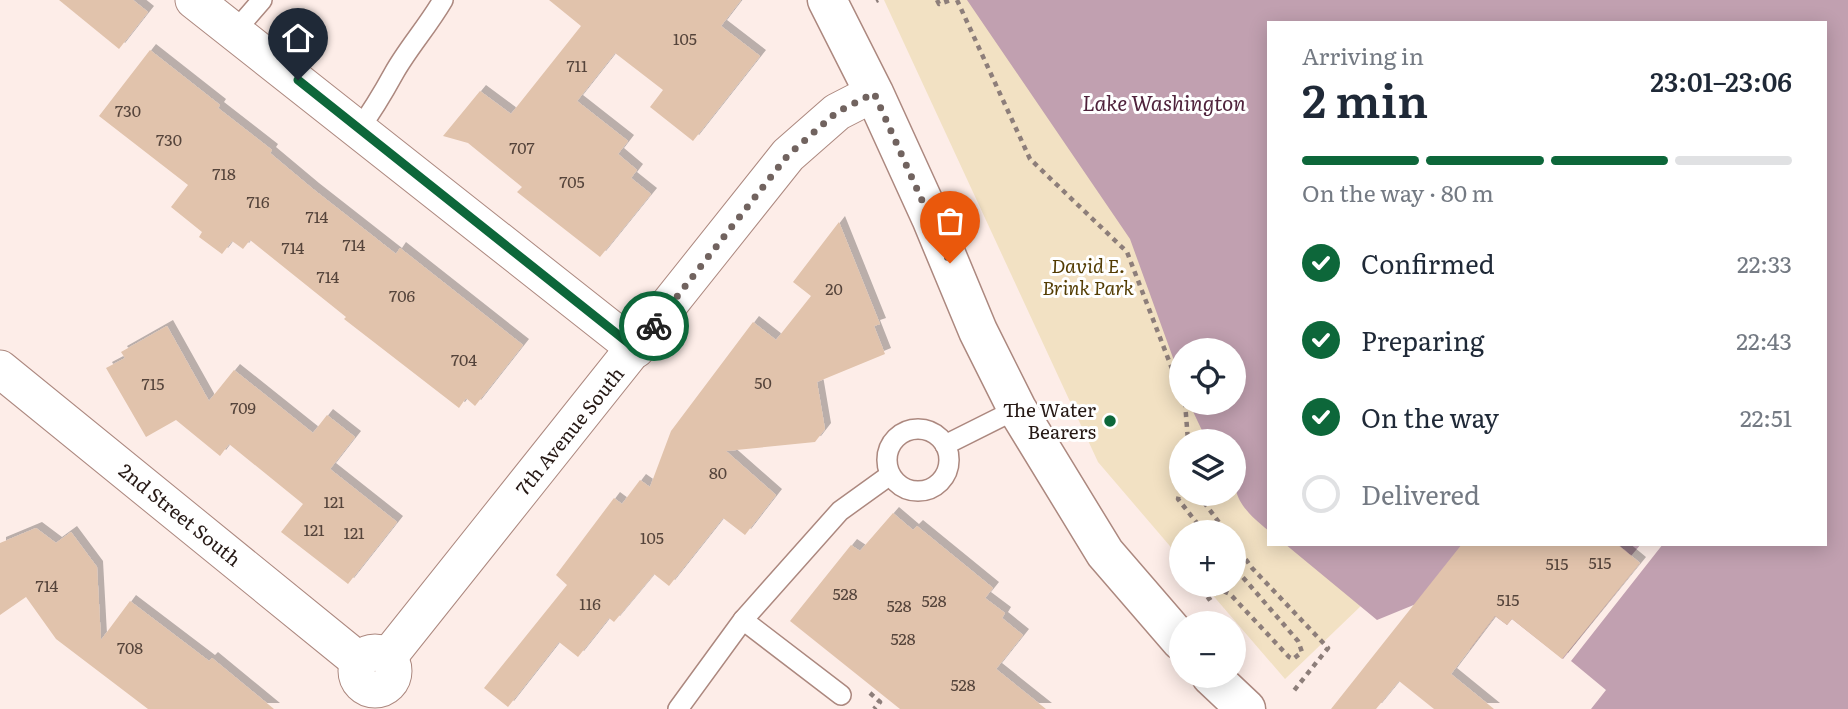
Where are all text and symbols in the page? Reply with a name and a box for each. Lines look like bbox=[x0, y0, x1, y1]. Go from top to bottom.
pin bbox=[268, 8, 328, 80]
icon: home bbox=[279, 19, 317, 57]
house number: 105 bbox=[673, 26, 697, 50]
text: Arriving in bbox=[1302, 38, 1424, 72]
house number: 711 bbox=[566, 53, 588, 77]
text: 23:01–23:06 bbox=[1650, 61, 1792, 100]
text: 2 min bbox=[1302, 64, 1428, 132]
water label: Lake Washington bbox=[1082, 86, 1246, 117]
house number: 730 bbox=[115, 98, 141, 122]
house number: 730 bbox=[156, 127, 182, 151]
house number: 707 bbox=[509, 135, 535, 159]
house number: 718 bbox=[212, 161, 236, 185]
house number: 705 bbox=[559, 169, 585, 193]
text: On the way · 80 m bbox=[1302, 175, 1494, 209]
house number: 716 bbox=[246, 189, 270, 213]
pin bbox=[920, 191, 980, 263]
icon: bag bbox=[931, 202, 969, 240]
house number: 714 bbox=[306, 204, 329, 228]
house number: 714 bbox=[343, 232, 366, 256]
house number: 714 bbox=[282, 235, 305, 259]
text: Confirmed bbox=[1361, 243, 1495, 282]
icon: check bbox=[1302, 244, 1340, 282]
text: 22:33 bbox=[1737, 246, 1792, 280]
park label: David E. Brink Park bbox=[1042, 251, 1134, 301]
house number: 714 bbox=[317, 264, 340, 288]
house number: 20 bbox=[825, 276, 843, 300]
house number: 706 bbox=[389, 283, 415, 307]
courier bbox=[619, 291, 689, 361]
icon: bike bbox=[635, 307, 673, 345]
text: Preparing bbox=[1361, 320, 1484, 359]
icon: check bbox=[1302, 321, 1340, 359]
text: 22:43 bbox=[1736, 323, 1792, 357]
map controls bbox=[1169, 338, 1246, 688]
button: locate bbox=[1169, 338, 1246, 415]
house number: 704 bbox=[451, 347, 477, 371]
street label: 7th Avenue South bbox=[509, 360, 630, 501]
house number: 50 bbox=[754, 370, 772, 394]
house number: 715 bbox=[142, 371, 164, 395]
house number: 709 bbox=[230, 395, 256, 419]
place label: The Water Bearers bbox=[1003, 395, 1096, 445]
text: On the way bbox=[1361, 397, 1499, 436]
icon: check bbox=[1302, 398, 1340, 436]
text: 22:51 bbox=[1740, 400, 1792, 434]
marker: The Water Bearers bbox=[1102, 413, 1118, 429]
button: layers bbox=[1169, 429, 1246, 506]
street label: 2nd Street South bbox=[114, 456, 248, 572]
house number: 80 bbox=[709, 460, 727, 484]
text: Delivered bbox=[1361, 474, 1480, 513]
house number: 121 bbox=[323, 489, 345, 513]
house number: 121 bbox=[303, 517, 325, 541]
house number: 121 bbox=[343, 520, 365, 544]
button: + bbox=[1169, 520, 1246, 597]
house number: 105 bbox=[640, 525, 664, 549]
house number: 515 bbox=[1589, 550, 1611, 574]
house number: 515 bbox=[1546, 551, 1568, 575]
house number: 714 bbox=[36, 573, 59, 597]
house number: 528 bbox=[833, 581, 858, 605]
house number: 515 bbox=[1497, 587, 1519, 611]
house number: 528 bbox=[922, 588, 947, 612]
house number: 116 bbox=[579, 591, 601, 615]
house number: 528 bbox=[887, 593, 912, 617]
button: − bbox=[1169, 611, 1246, 688]
house number: 528 bbox=[891, 626, 916, 650]
house number: 708 bbox=[117, 635, 143, 659]
house number: 528 bbox=[951, 672, 976, 696]

